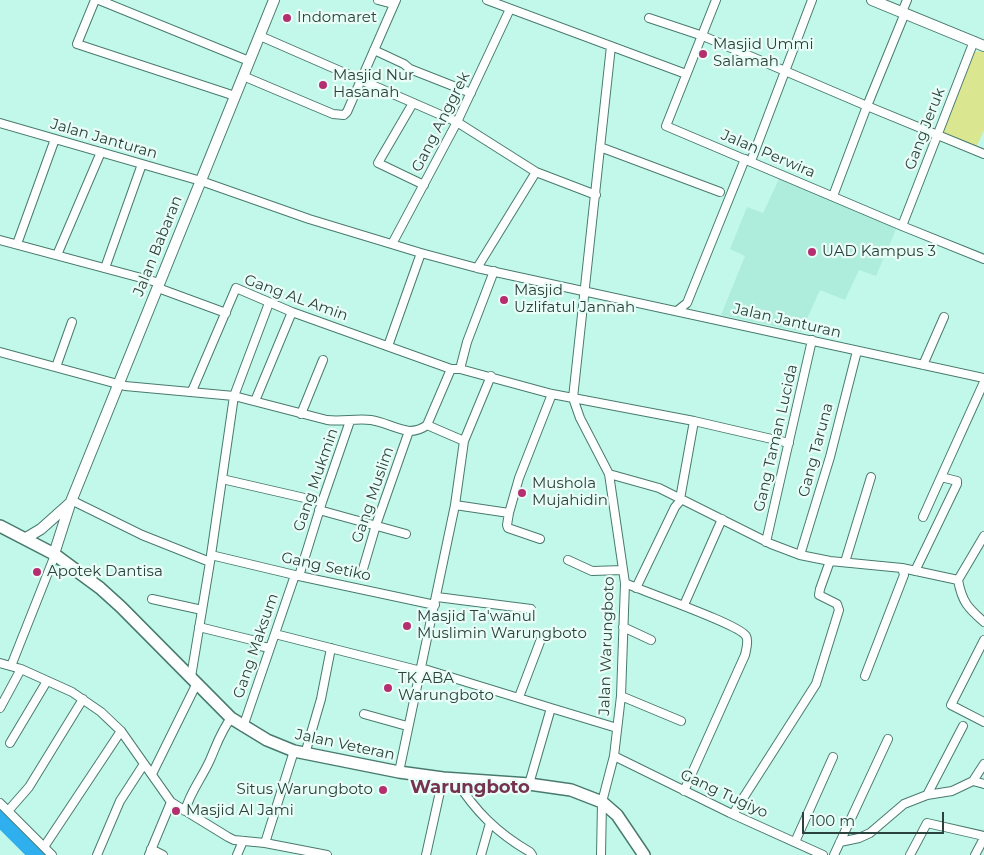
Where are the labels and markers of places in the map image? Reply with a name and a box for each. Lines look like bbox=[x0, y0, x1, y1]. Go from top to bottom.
place label: Indomaret bbox=[297, 9, 377, 27]
marker: Indomaret bbox=[281, 12, 293, 24]
place label: Masjid Ummi Salamah bbox=[713, 36, 813, 71]
marker: Masjid Ummi Salamah bbox=[697, 48, 709, 60]
place label: Masjid Nur Hasanah bbox=[333, 67, 414, 102]
marker: Masjid Nur Hasanah bbox=[317, 79, 329, 91]
place label: UAD Kampus 3 bbox=[822, 243, 936, 261]
marker: UAD Kampus 3 bbox=[806, 246, 818, 258]
place label: Masjid Uzlifatul Jannah bbox=[514, 282, 635, 317]
marker: Masjid Uzlifatul Jannah bbox=[498, 294, 510, 306]
place label: Mushola Mujahidin bbox=[532, 475, 608, 510]
marker: Mushola Mujahidin bbox=[516, 487, 528, 499]
place label: Apotek Dantisa bbox=[47, 563, 163, 581]
marker: Apotek Dantisa bbox=[31, 566, 43, 578]
place label: Masjid Ta'wanul Muslimin Warungboto bbox=[417, 608, 587, 643]
marker: Masjid Ta'wanul Muslimin Warungboto bbox=[401, 620, 413, 632]
place label: TK ABA Warungboto bbox=[398, 670, 494, 705]
marker: TK ABA Warungboto bbox=[382, 682, 394, 694]
place label: Situs Warungboto bbox=[236, 781, 373, 799]
marker: Situs Warungboto bbox=[377, 784, 389, 796]
place label: Masjid Al Jami bbox=[186, 802, 294, 820]
marker: Masjid Al Jami bbox=[170, 805, 182, 817]

